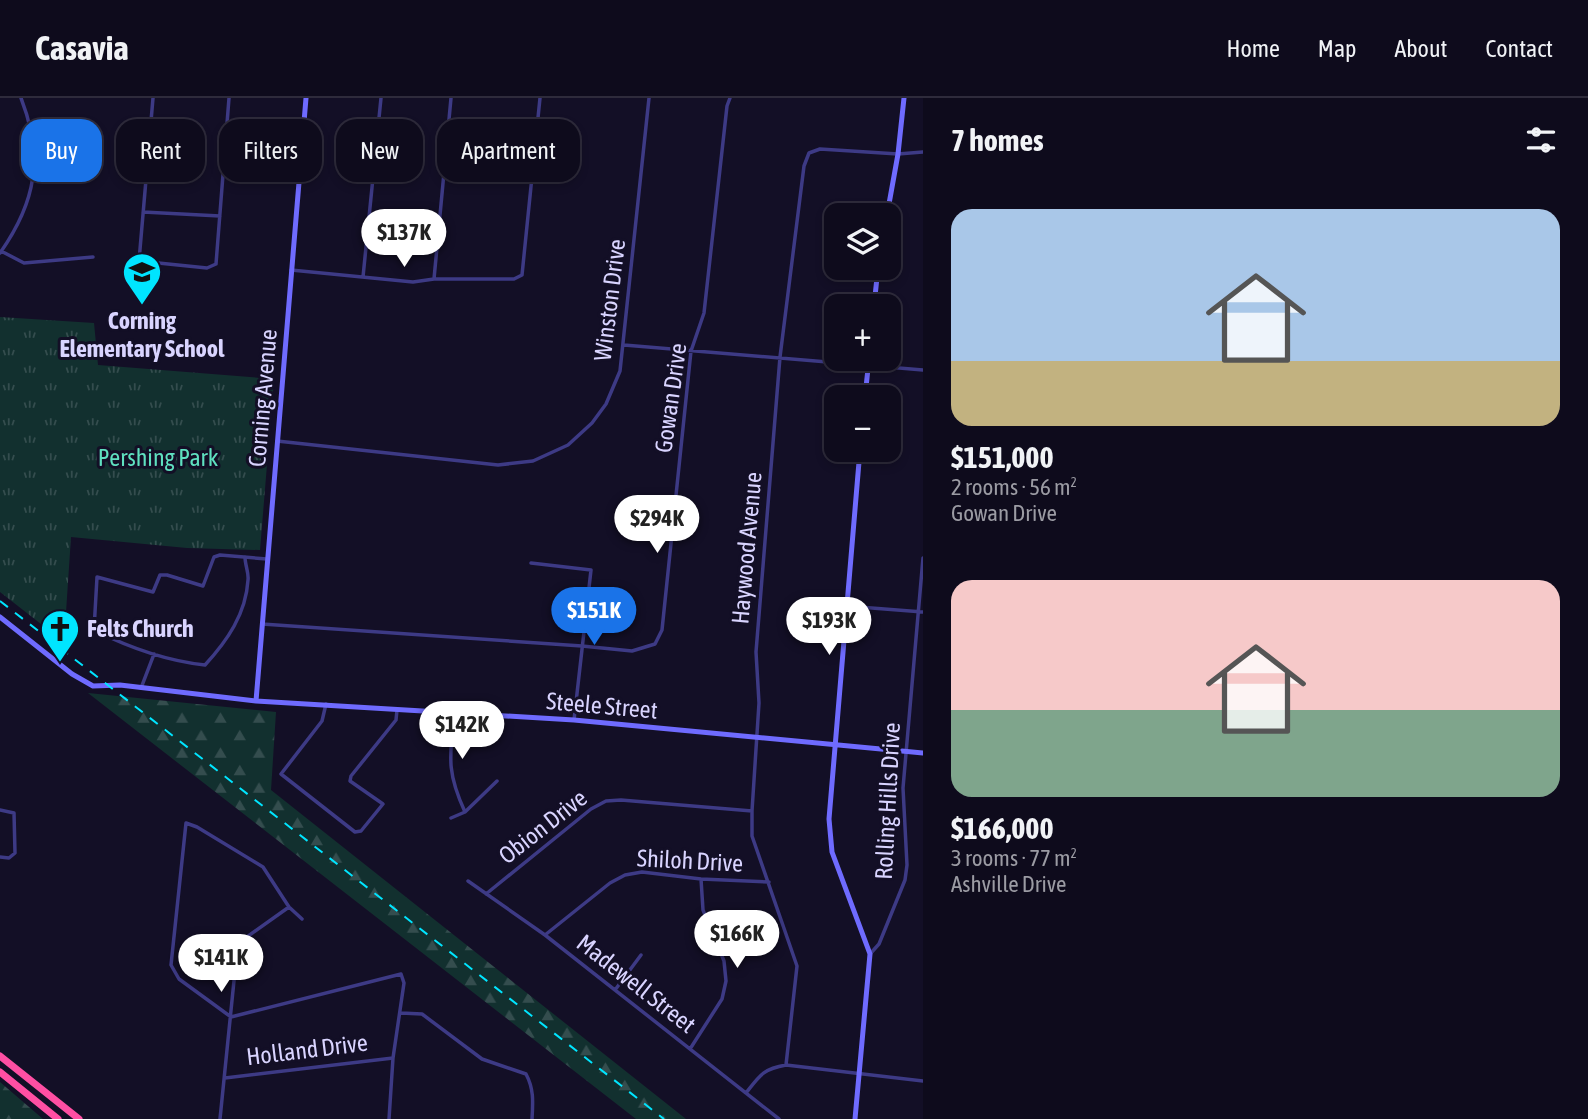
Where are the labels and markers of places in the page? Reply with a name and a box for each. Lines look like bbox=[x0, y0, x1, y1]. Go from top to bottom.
pin: $137K bbox=[355, 209, 453, 269]
school or university icon: Corning Elementary School bbox=[121, 251, 163, 306]
place label: Corning Elementary School bbox=[60, 307, 225, 362]
pin: $294K bbox=[608, 496, 706, 555]
pin: $151K bbox=[545, 588, 643, 647]
pin: $193K bbox=[780, 598, 878, 657]
church icon: Felts Church bbox=[39, 608, 81, 663]
place label: Felts Church bbox=[87, 615, 194, 642]
pin: $142K bbox=[413, 702, 511, 761]
pin: $166K bbox=[688, 910, 786, 970]
pin: $141K bbox=[172, 934, 270, 994]

